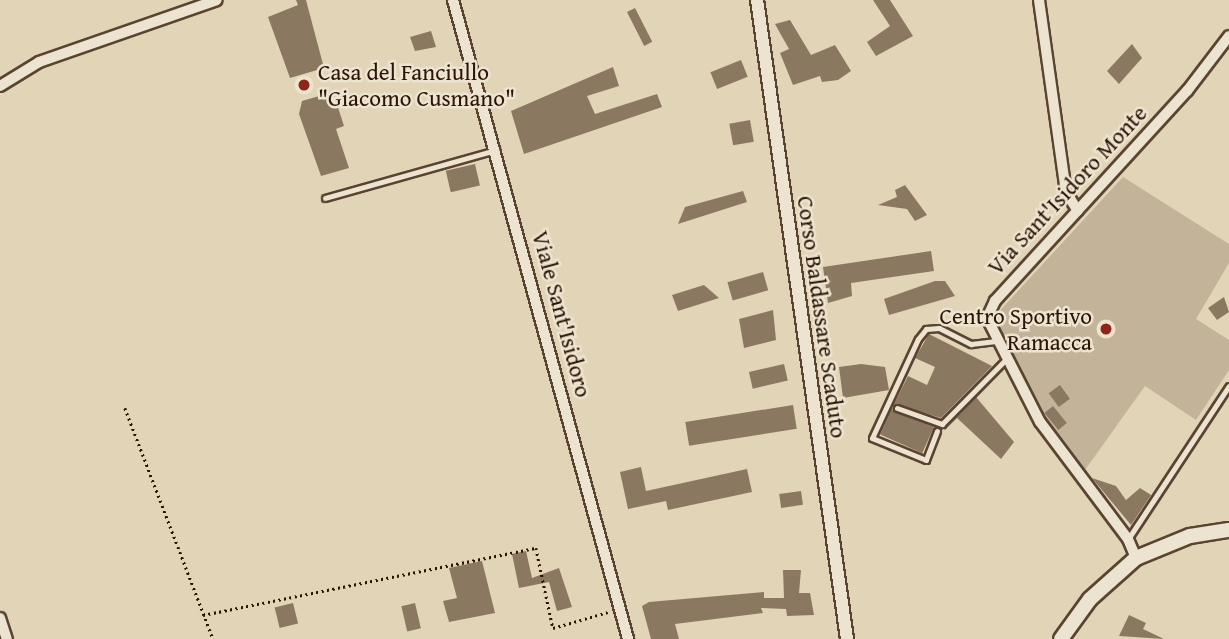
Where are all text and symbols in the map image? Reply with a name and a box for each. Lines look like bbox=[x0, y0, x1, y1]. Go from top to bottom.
place label: Casa del Fanciullo "Giacomo Cusmano" bbox=[318, 58, 515, 112]
marker: Casa del Fanciullo "Giacomo Cusmano" bbox=[296, 77, 312, 93]
street label: Via Sant'Isidoro Monte bbox=[981, 100, 1153, 280]
street label: Corso Baldassare Scaduto bbox=[791, 194, 853, 440]
street label: Viale Sant'Isidoro bbox=[527, 228, 597, 400]
place label: Centro Sportivo Ramacca bbox=[940, 302, 1092, 356]
marker: Centro Sportivo Ramacca bbox=[1098, 321, 1114, 337]

